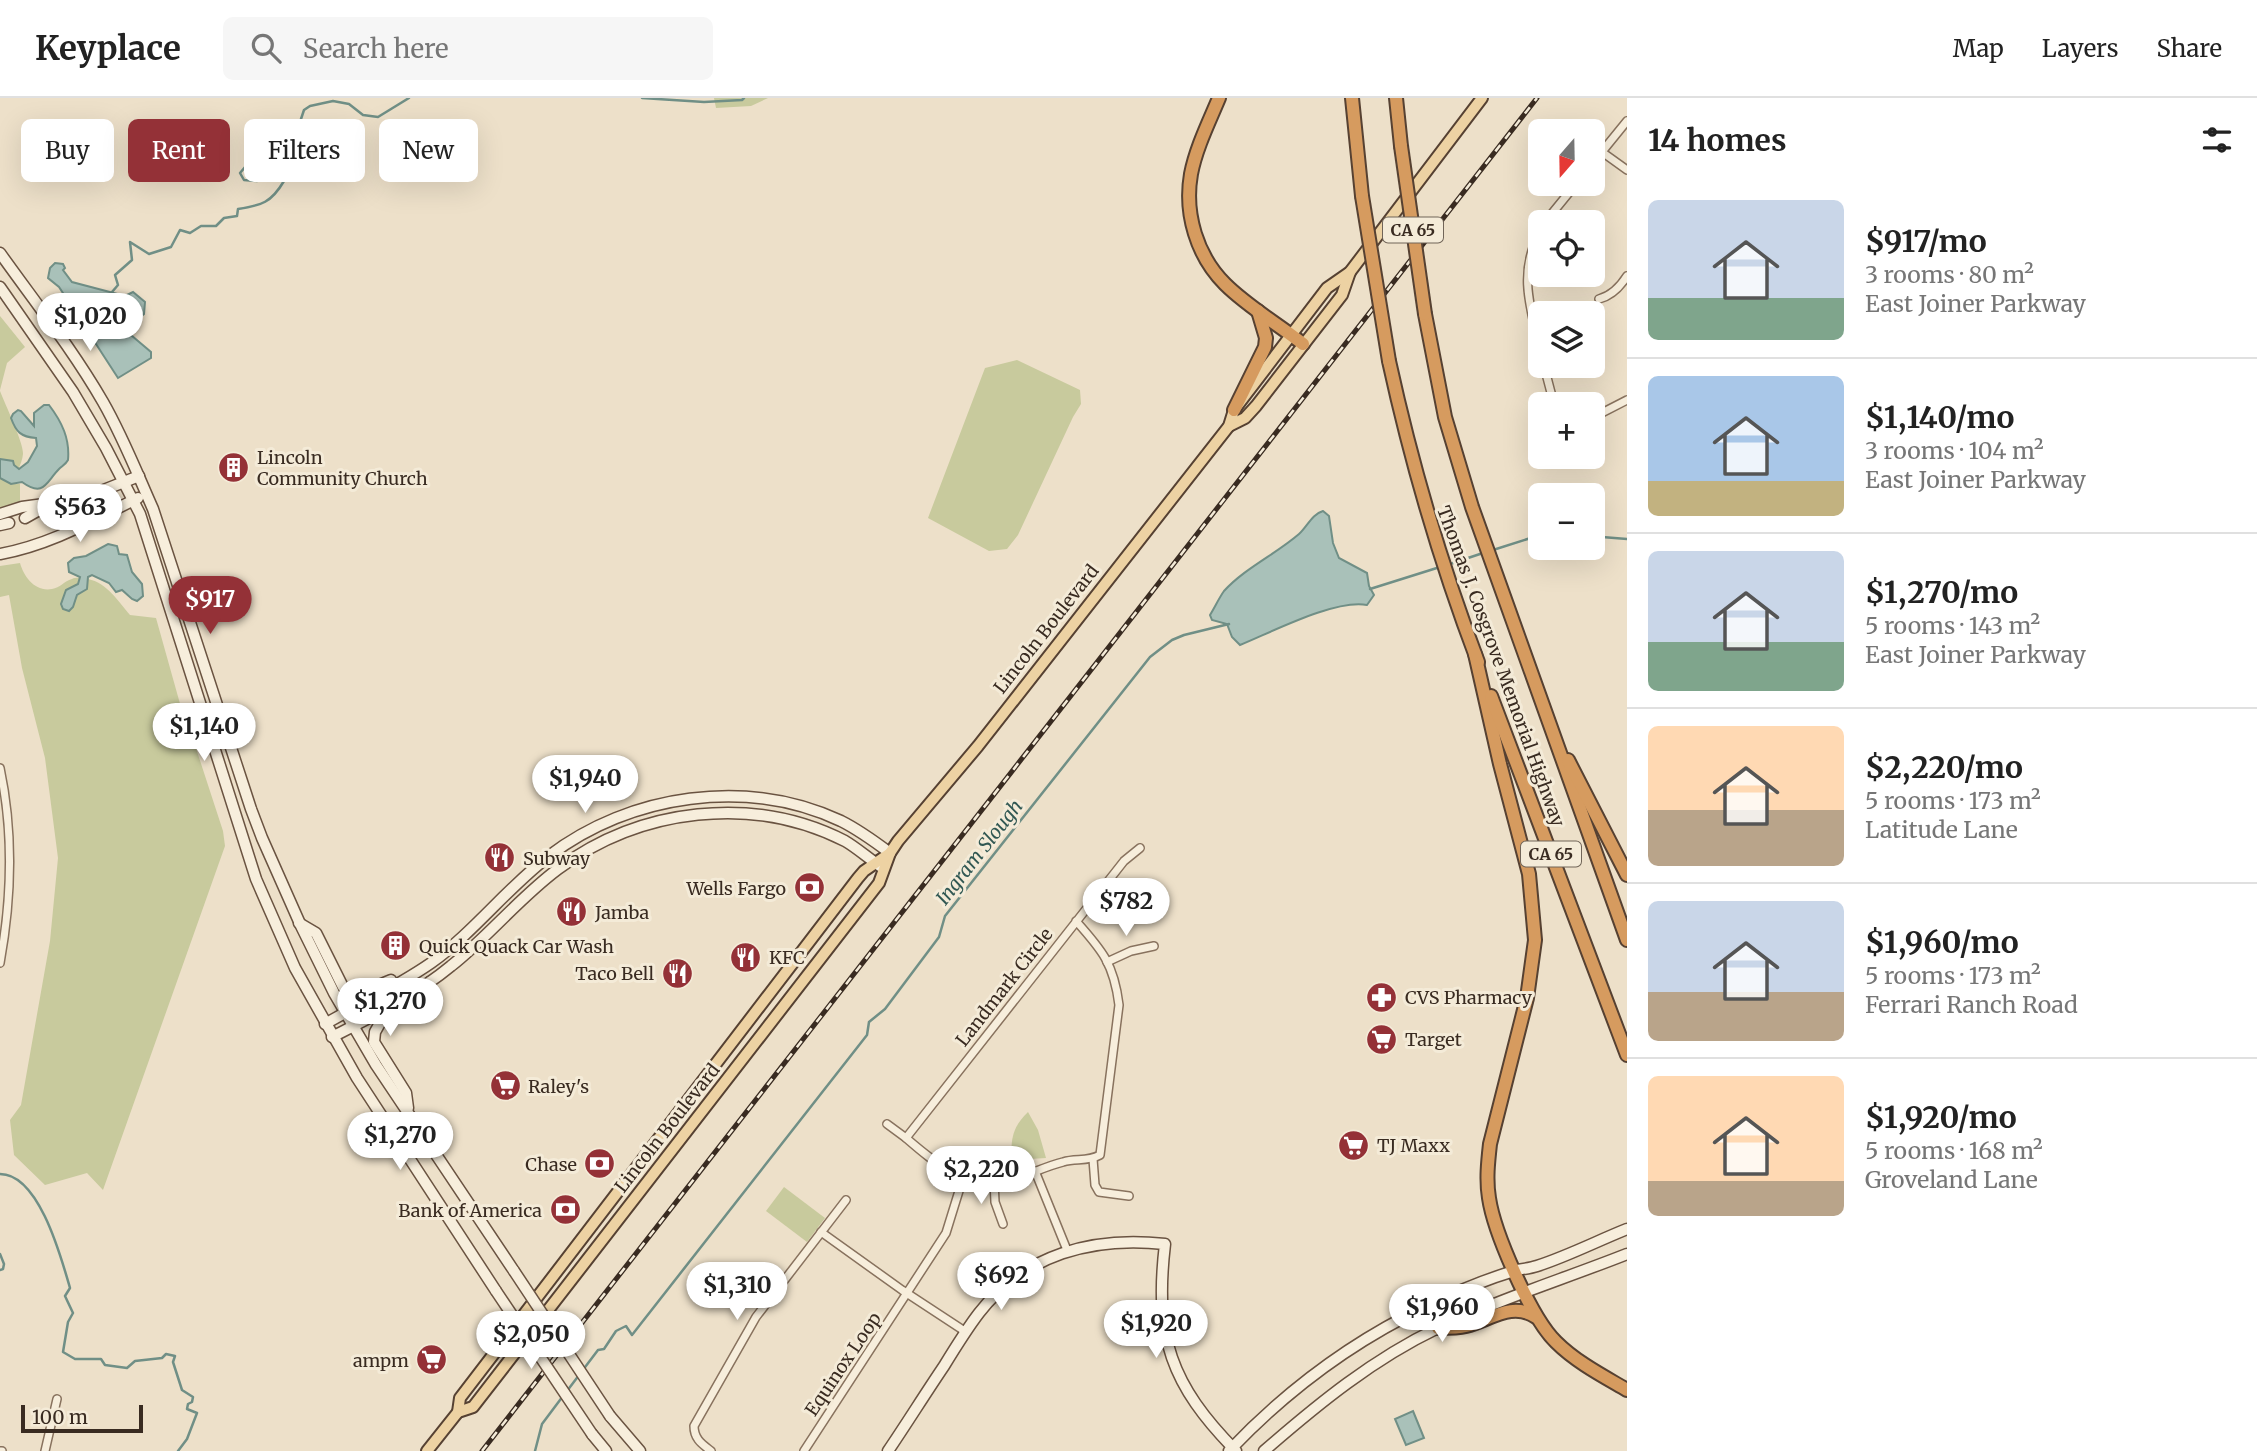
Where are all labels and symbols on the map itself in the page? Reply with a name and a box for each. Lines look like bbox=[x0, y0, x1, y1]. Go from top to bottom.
north arrow bbox=[1528, 119, 1605, 196]
road number: CA 65 bbox=[1383, 218, 1443, 242]
pin: $1,020 bbox=[33, 294, 147, 353]
place label: Lincoln Community Church bbox=[257, 446, 428, 490]
building icon: Lincoln Community Church bbox=[217, 450, 251, 484]
pin: $563 bbox=[39, 484, 121, 544]
street label: Thomas J. Cosgrove Memorial Highway bbox=[1432, 502, 1570, 830]
street label: Lincoln Boulevard bbox=[988, 560, 1104, 698]
pin: $917 bbox=[169, 576, 251, 636]
pin: $1,140 bbox=[147, 704, 261, 763]
pin: $1,940 bbox=[528, 756, 642, 815]
water label: Ingram Slough bbox=[930, 795, 1028, 909]
restaurant icon: Subway bbox=[483, 841, 517, 875]
road number: CA 65 bbox=[1521, 842, 1581, 866]
place label: Subway bbox=[523, 847, 591, 870]
bank icon: Wells Fargo bbox=[792, 871, 826, 905]
place label: Wells Fargo bbox=[685, 877, 786, 900]
pin: $782 bbox=[1085, 878, 1167, 938]
restaurant icon: Jamba bbox=[555, 895, 589, 929]
place label: Jamba bbox=[594, 901, 649, 924]
street label: Landmark Circle bbox=[951, 923, 1057, 1051]
building icon: Quick Quack Car Wash bbox=[379, 929, 413, 963]
place label: Quick Quack Car Wash bbox=[419, 935, 614, 958]
restaurant icon: KFC bbox=[729, 940, 763, 974]
place label: KFC bbox=[769, 946, 805, 969]
restaurant icon: Taco Bell bbox=[660, 956, 694, 990]
place label: Taco Bell bbox=[575, 962, 654, 985]
pin: $1,270 bbox=[333, 978, 447, 1038]
pharmacy icon: CVS Pharmacy bbox=[1365, 980, 1399, 1014]
place label: CVS Pharmacy bbox=[1405, 986, 1533, 1009]
supermarket icon: Target bbox=[1365, 1022, 1399, 1056]
place label: Target bbox=[1405, 1028, 1462, 1051]
street label: Lincoln Boulevard bbox=[609, 1059, 725, 1197]
supermarket icon: Raley's bbox=[488, 1069, 522, 1103]
place label: Raley's bbox=[528, 1075, 589, 1098]
pin: $1,270 bbox=[343, 1112, 457, 1172]
supermarket icon: TJ Maxx bbox=[1337, 1128, 1371, 1162]
place label: TJ Maxx bbox=[1377, 1134, 1450, 1157]
pin: $2,220 bbox=[924, 1146, 1038, 1206]
bank icon: Chase bbox=[583, 1147, 617, 1181]
place label: Chase bbox=[525, 1153, 577, 1176]
bank icon: Bank of America bbox=[548, 1193, 582, 1227]
place label: Bank of America bbox=[398, 1199, 542, 1222]
pin: $692 bbox=[960, 1252, 1042, 1312]
pin: $1,310 bbox=[680, 1262, 794, 1322]
pin: $1,960 bbox=[1385, 1284, 1499, 1344]
pin: $1,920 bbox=[1099, 1300, 1213, 1360]
street label: Equinox Loop bbox=[800, 1308, 886, 1420]
pin: $2,050 bbox=[474, 1312, 588, 1371]
supermarket icon: ampm bbox=[415, 1343, 449, 1377]
place label: ampm bbox=[353, 1349, 409, 1372]
scale bar bbox=[21, 1402, 144, 1434]

